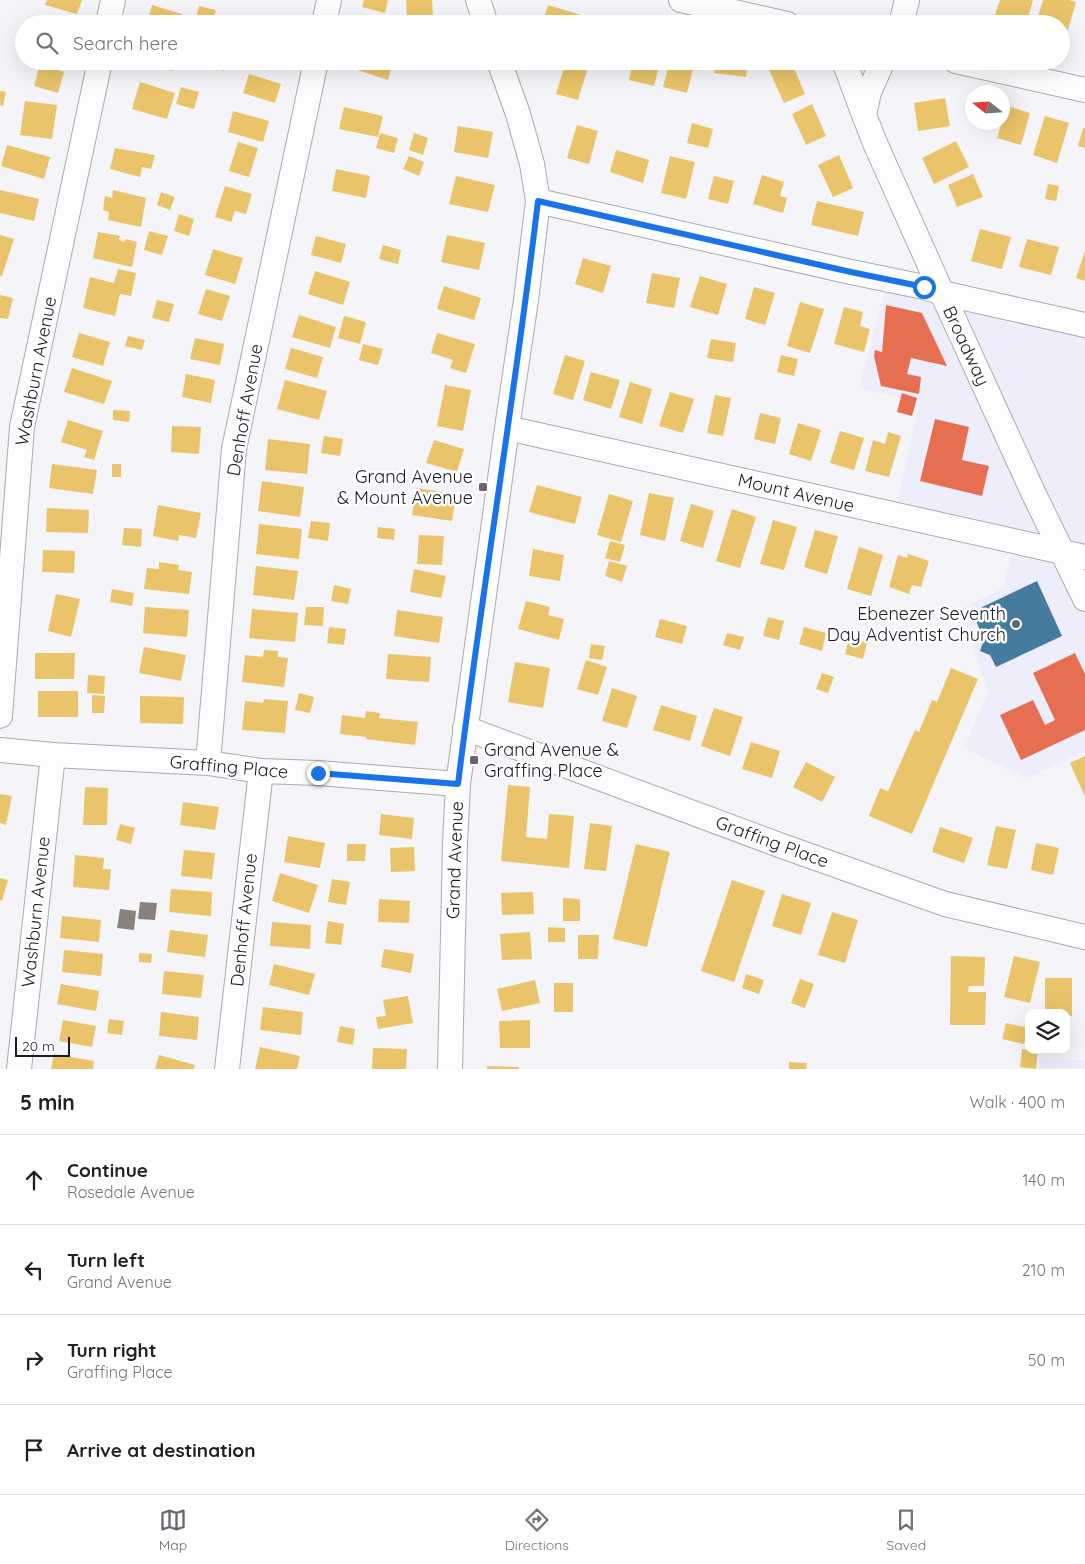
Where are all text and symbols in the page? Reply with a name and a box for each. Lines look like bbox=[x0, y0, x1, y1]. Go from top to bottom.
search box bbox=[15, 15, 1070, 70]
icon: search bbox=[33, 29, 61, 57]
text: Search here bbox=[73, 31, 178, 55]
north arrow bbox=[965, 85, 1010, 130]
route start bbox=[913, 276, 936, 299]
street label: Washburn Avenue bbox=[10, 294, 61, 448]
street label: Broadway bbox=[938, 302, 995, 389]
street label: Denhoff Avenue bbox=[222, 342, 267, 478]
place label: Grand Avenue & Mount Avenue bbox=[337, 465, 473, 509]
street label: Mount Avenue bbox=[736, 468, 857, 517]
marker: Grand Avenue & Mount Avenue bbox=[477, 481, 489, 493]
place label: Ebenezer Seventh Day Adventist Church bbox=[827, 602, 1006, 646]
marker: Ebenezer Seventh Day Adventist Church bbox=[1010, 618, 1022, 630]
place label: Grand Avenue & Graffing Place bbox=[484, 738, 619, 782]
street label: Graffing Place bbox=[169, 750, 289, 783]
marker: Grand Avenue & Graffing Place bbox=[468, 754, 480, 766]
route end bbox=[307, 762, 330, 785]
street label: Grand Avenue bbox=[441, 801, 468, 919]
street label: Graffing Place bbox=[712, 810, 832, 873]
street label: Washburn Avenue bbox=[16, 835, 55, 989]
street label: Denhoff Avenue bbox=[225, 852, 262, 988]
map controls bbox=[1025, 1009, 1070, 1054]
button: layers bbox=[1025, 1009, 1070, 1054]
scale bar bbox=[15, 1034, 70, 1057]
text: 20 m bbox=[22, 1037, 55, 1055]
text: 5 min bbox=[20, 1089, 75, 1115]
text: Walk · 400 m bbox=[969, 1092, 1065, 1112]
text: Continue bbox=[67, 1158, 148, 1182]
icon: ahead bbox=[20, 1166, 48, 1194]
text: 140 m bbox=[1022, 1170, 1065, 1190]
text: Rosedale Avenue bbox=[67, 1182, 195, 1202]
text: Turn left bbox=[67, 1248, 145, 1272]
icon: left bbox=[20, 1256, 48, 1284]
text: 210 m bbox=[1022, 1260, 1065, 1280]
text: Grand Avenue bbox=[67, 1272, 172, 1292]
text: Turn right bbox=[67, 1338, 156, 1362]
icon: right bbox=[20, 1346, 48, 1374]
text: 50 m bbox=[1028, 1350, 1065, 1370]
text: Graffing Place bbox=[67, 1362, 173, 1382]
icon: arrive bbox=[20, 1436, 48, 1464]
text: Arrive at destination bbox=[67, 1438, 256, 1462]
tab: Map bbox=[159, 1506, 187, 1554]
tab: Directions bbox=[505, 1506, 569, 1554]
tab: Saved bbox=[886, 1506, 926, 1554]

